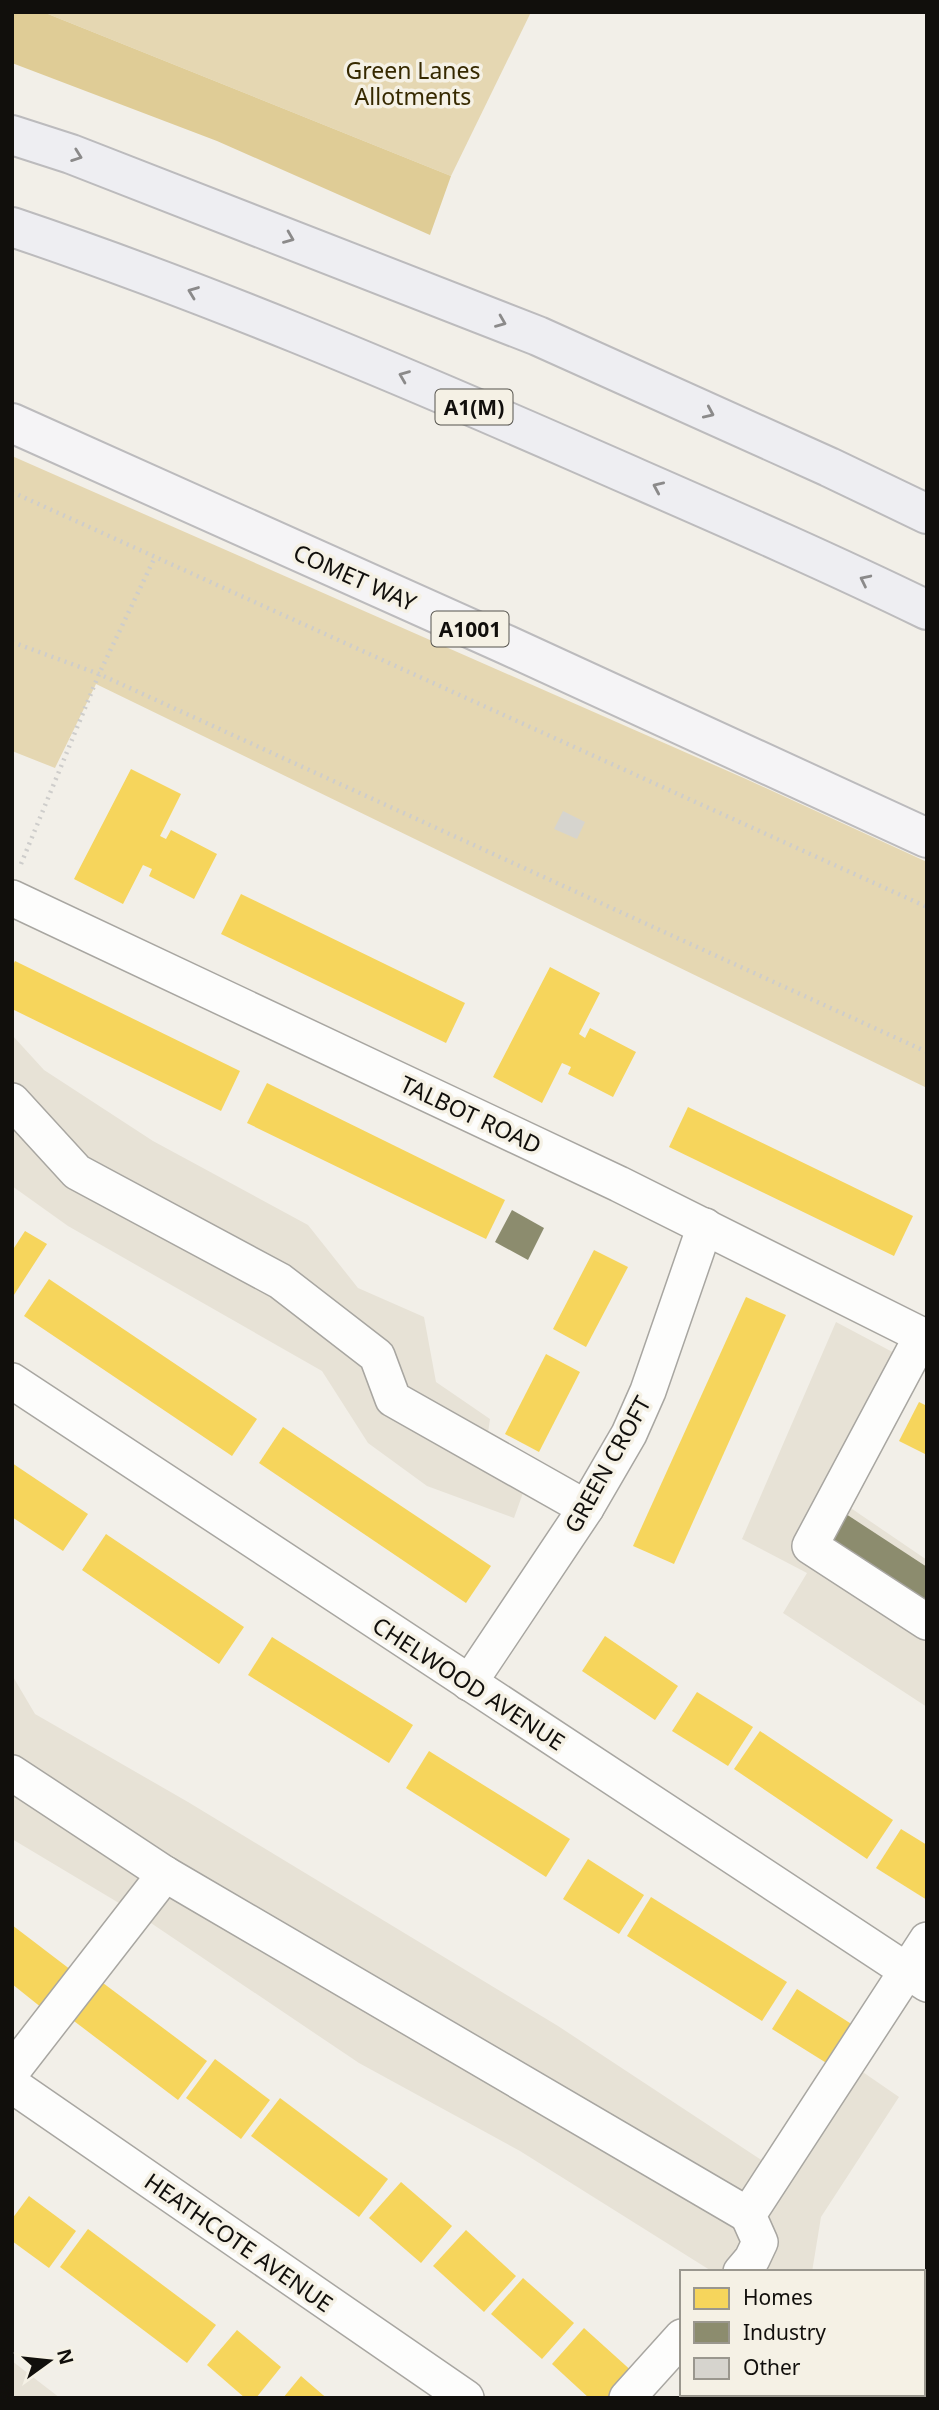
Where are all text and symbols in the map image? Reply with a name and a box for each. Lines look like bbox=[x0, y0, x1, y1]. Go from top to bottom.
park label: Green Lanes Allotments bbox=[345, 54, 481, 112]
one-way arrow bbox=[70, 148, 82, 162]
one-way arrow bbox=[283, 230, 295, 244]
one-way arrow bbox=[187, 286, 200, 300]
one-way arrow bbox=[494, 313, 506, 327]
one-way arrow bbox=[399, 371, 411, 385]
road number: A1(M) bbox=[435, 390, 512, 424]
one-way arrow bbox=[702, 405, 714, 419]
one-way arrow bbox=[652, 481, 665, 495]
street label: COMET WAY bbox=[289, 536, 422, 619]
one-way arrow bbox=[860, 574, 872, 588]
road number: A1001 bbox=[432, 612, 508, 646]
street label: TALBOT ROAD bbox=[395, 1067, 547, 1161]
street label: GREEN CROFT bbox=[556, 1390, 658, 1538]
street label: CHELWOOD AVENUE bbox=[367, 1609, 571, 1757]
street label: HEATHCOTE AVENUE bbox=[138, 2165, 340, 2319]
legend bbox=[680, 2270, 925, 2396]
text: Homes bbox=[743, 2283, 813, 2311]
text: Industry bbox=[743, 2318, 826, 2346]
north arrow bbox=[14, 2326, 84, 2396]
text: N bbox=[51, 2346, 80, 2367]
text: Other bbox=[743, 2353, 801, 2381]

